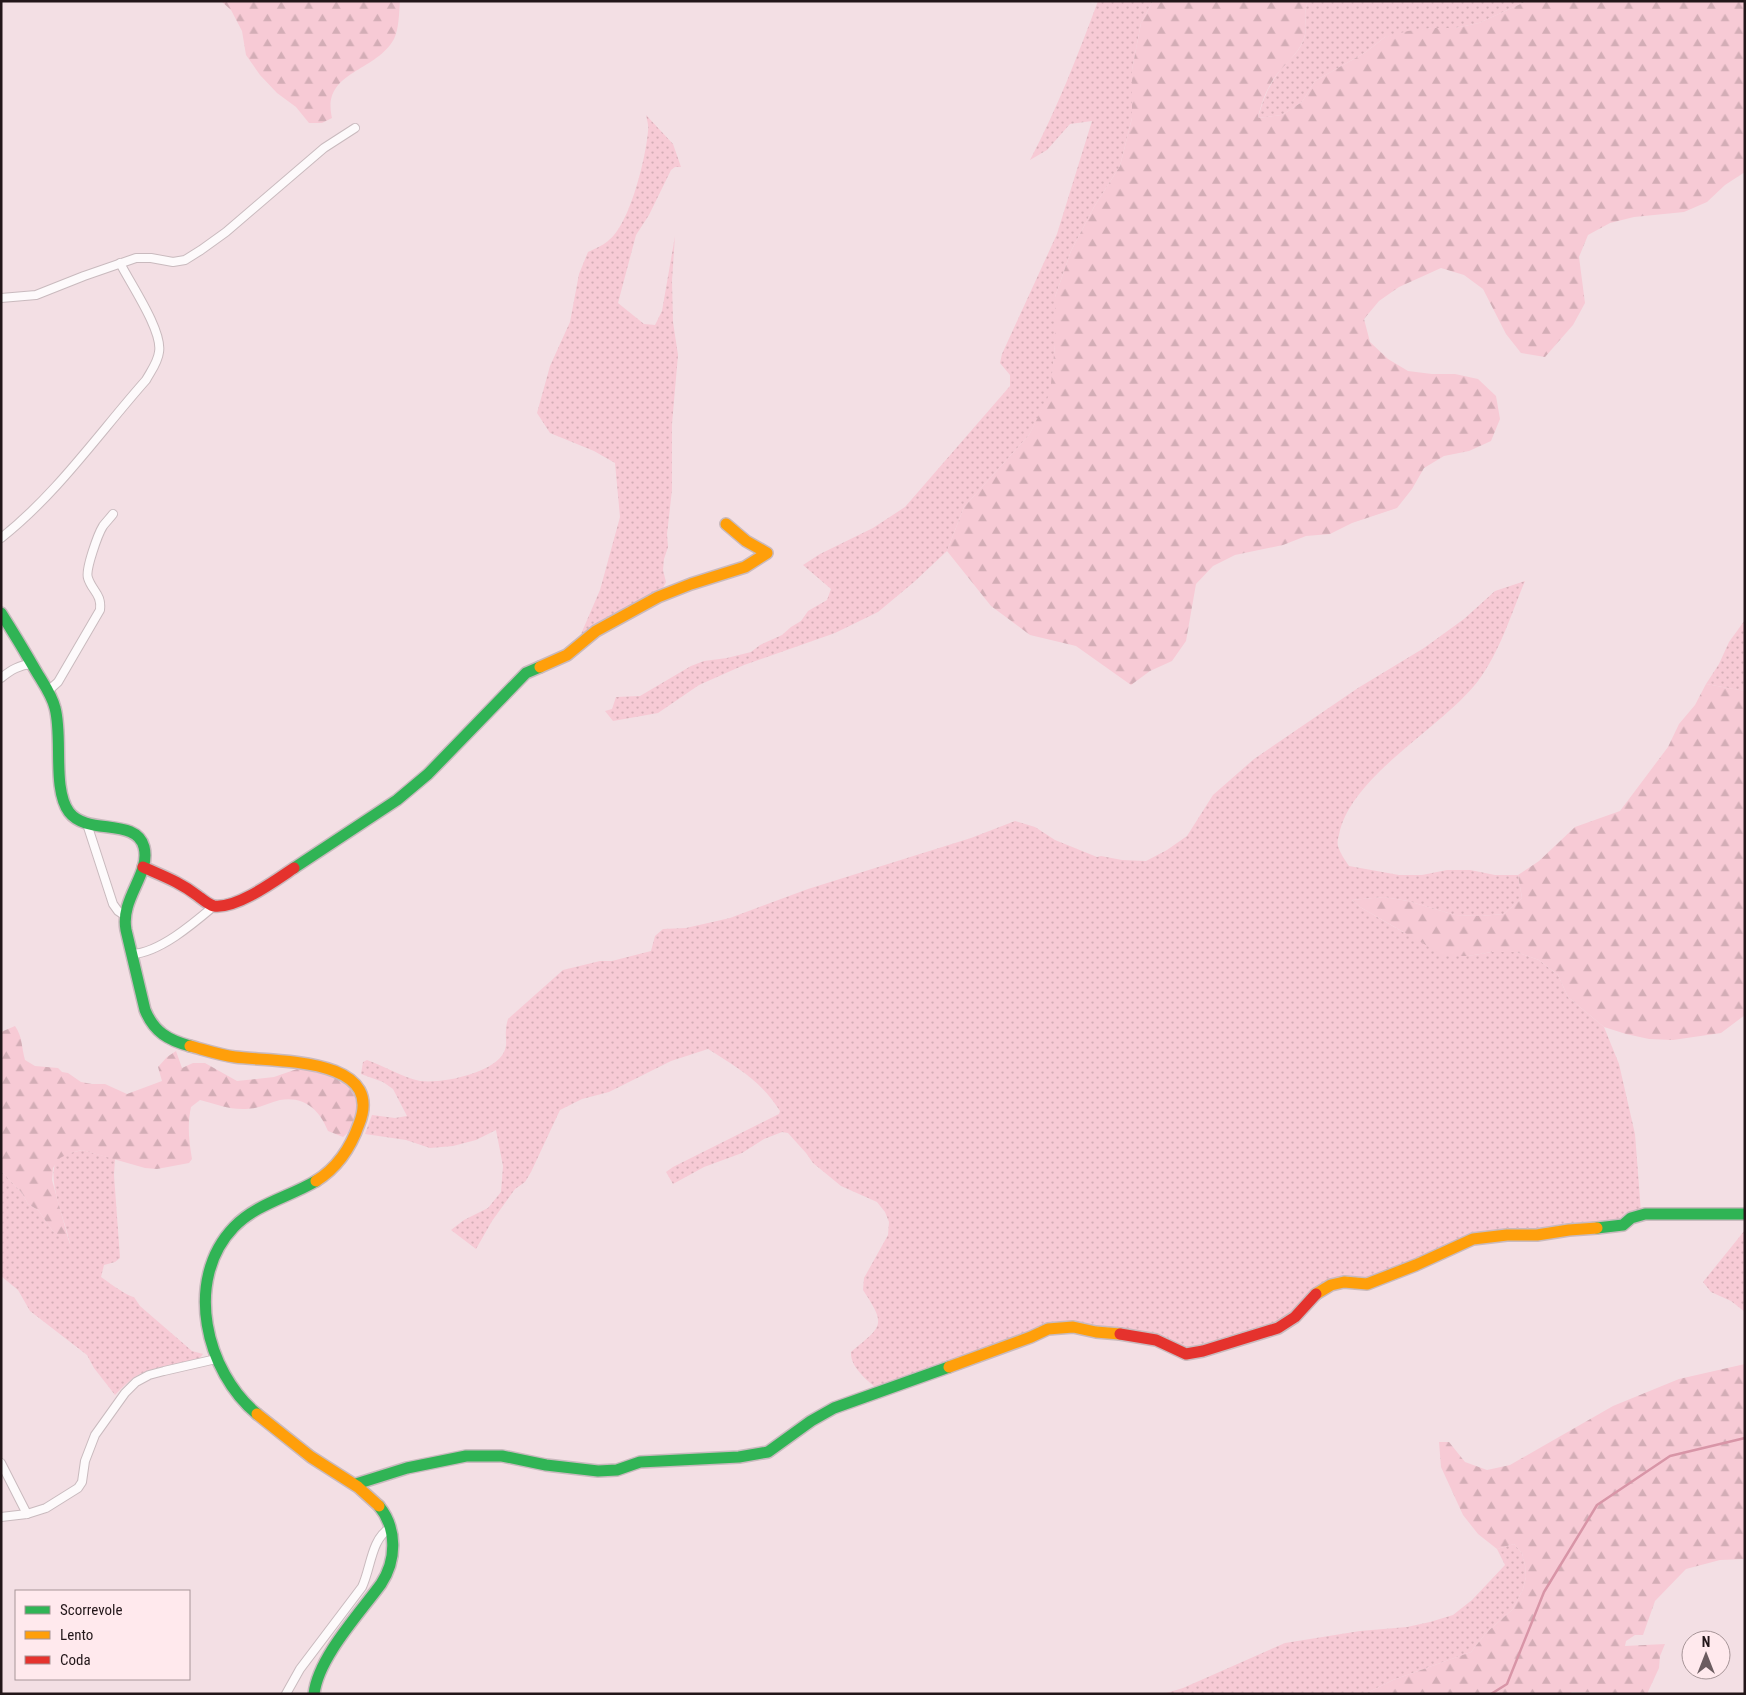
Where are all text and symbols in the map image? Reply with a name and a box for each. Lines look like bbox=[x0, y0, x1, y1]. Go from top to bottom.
legend bbox=[15, 1590, 190, 1680]
text: Scorrevole bbox=[60, 1601, 122, 1619]
text: Lento bbox=[60, 1626, 93, 1644]
north arrow bbox=[1681, 1630, 1731, 1680]
text: N bbox=[1702, 1634, 1710, 1650]
text: Coda bbox=[60, 1651, 91, 1669]

